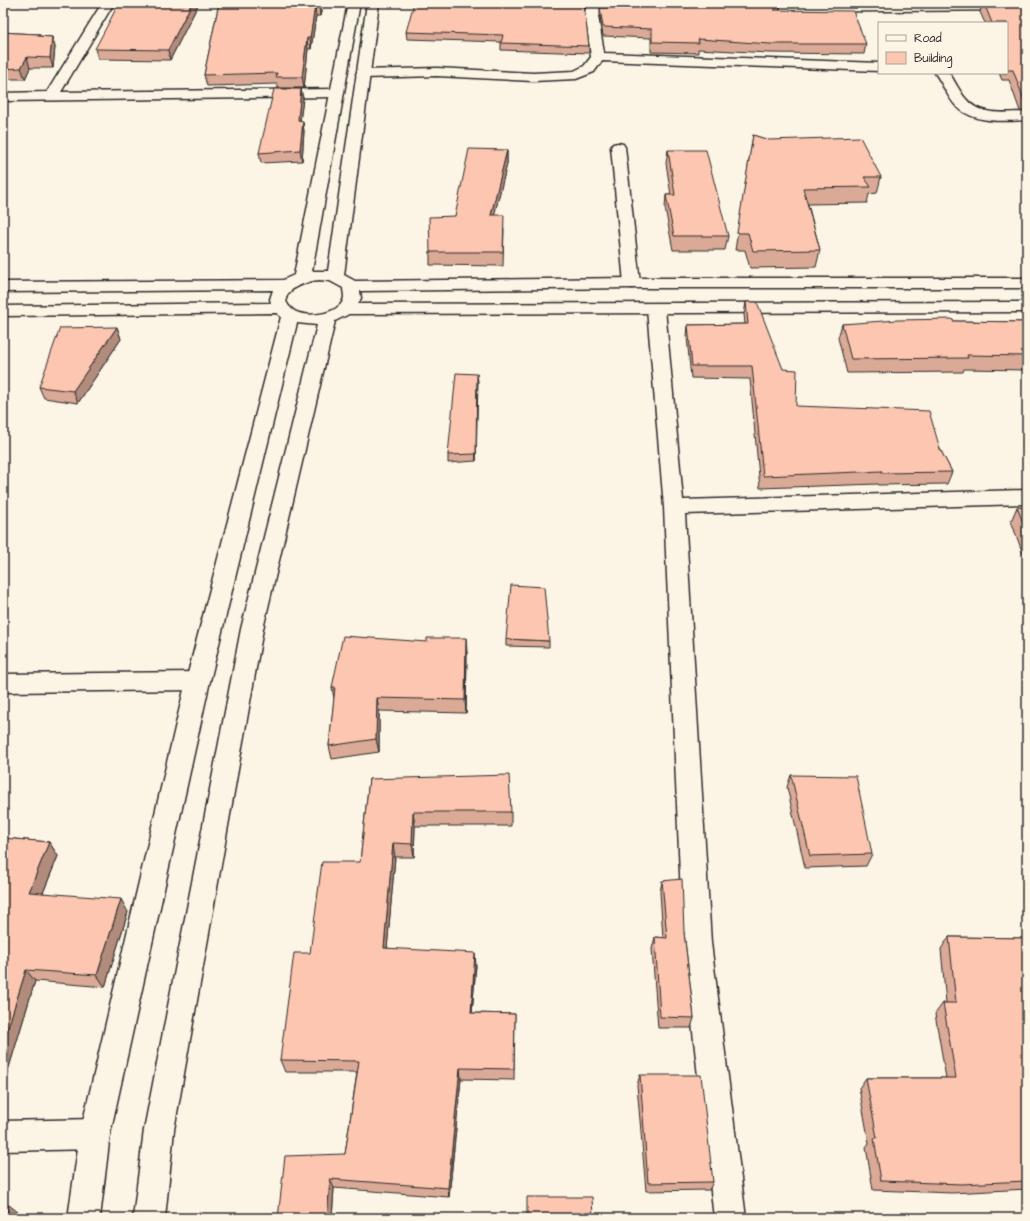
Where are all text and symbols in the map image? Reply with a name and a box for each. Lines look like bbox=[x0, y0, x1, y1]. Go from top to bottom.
legend bbox=[878, 22, 1008, 74]
text: Road bbox=[914, 30, 942, 47]
text: Building bbox=[914, 50, 952, 68]

